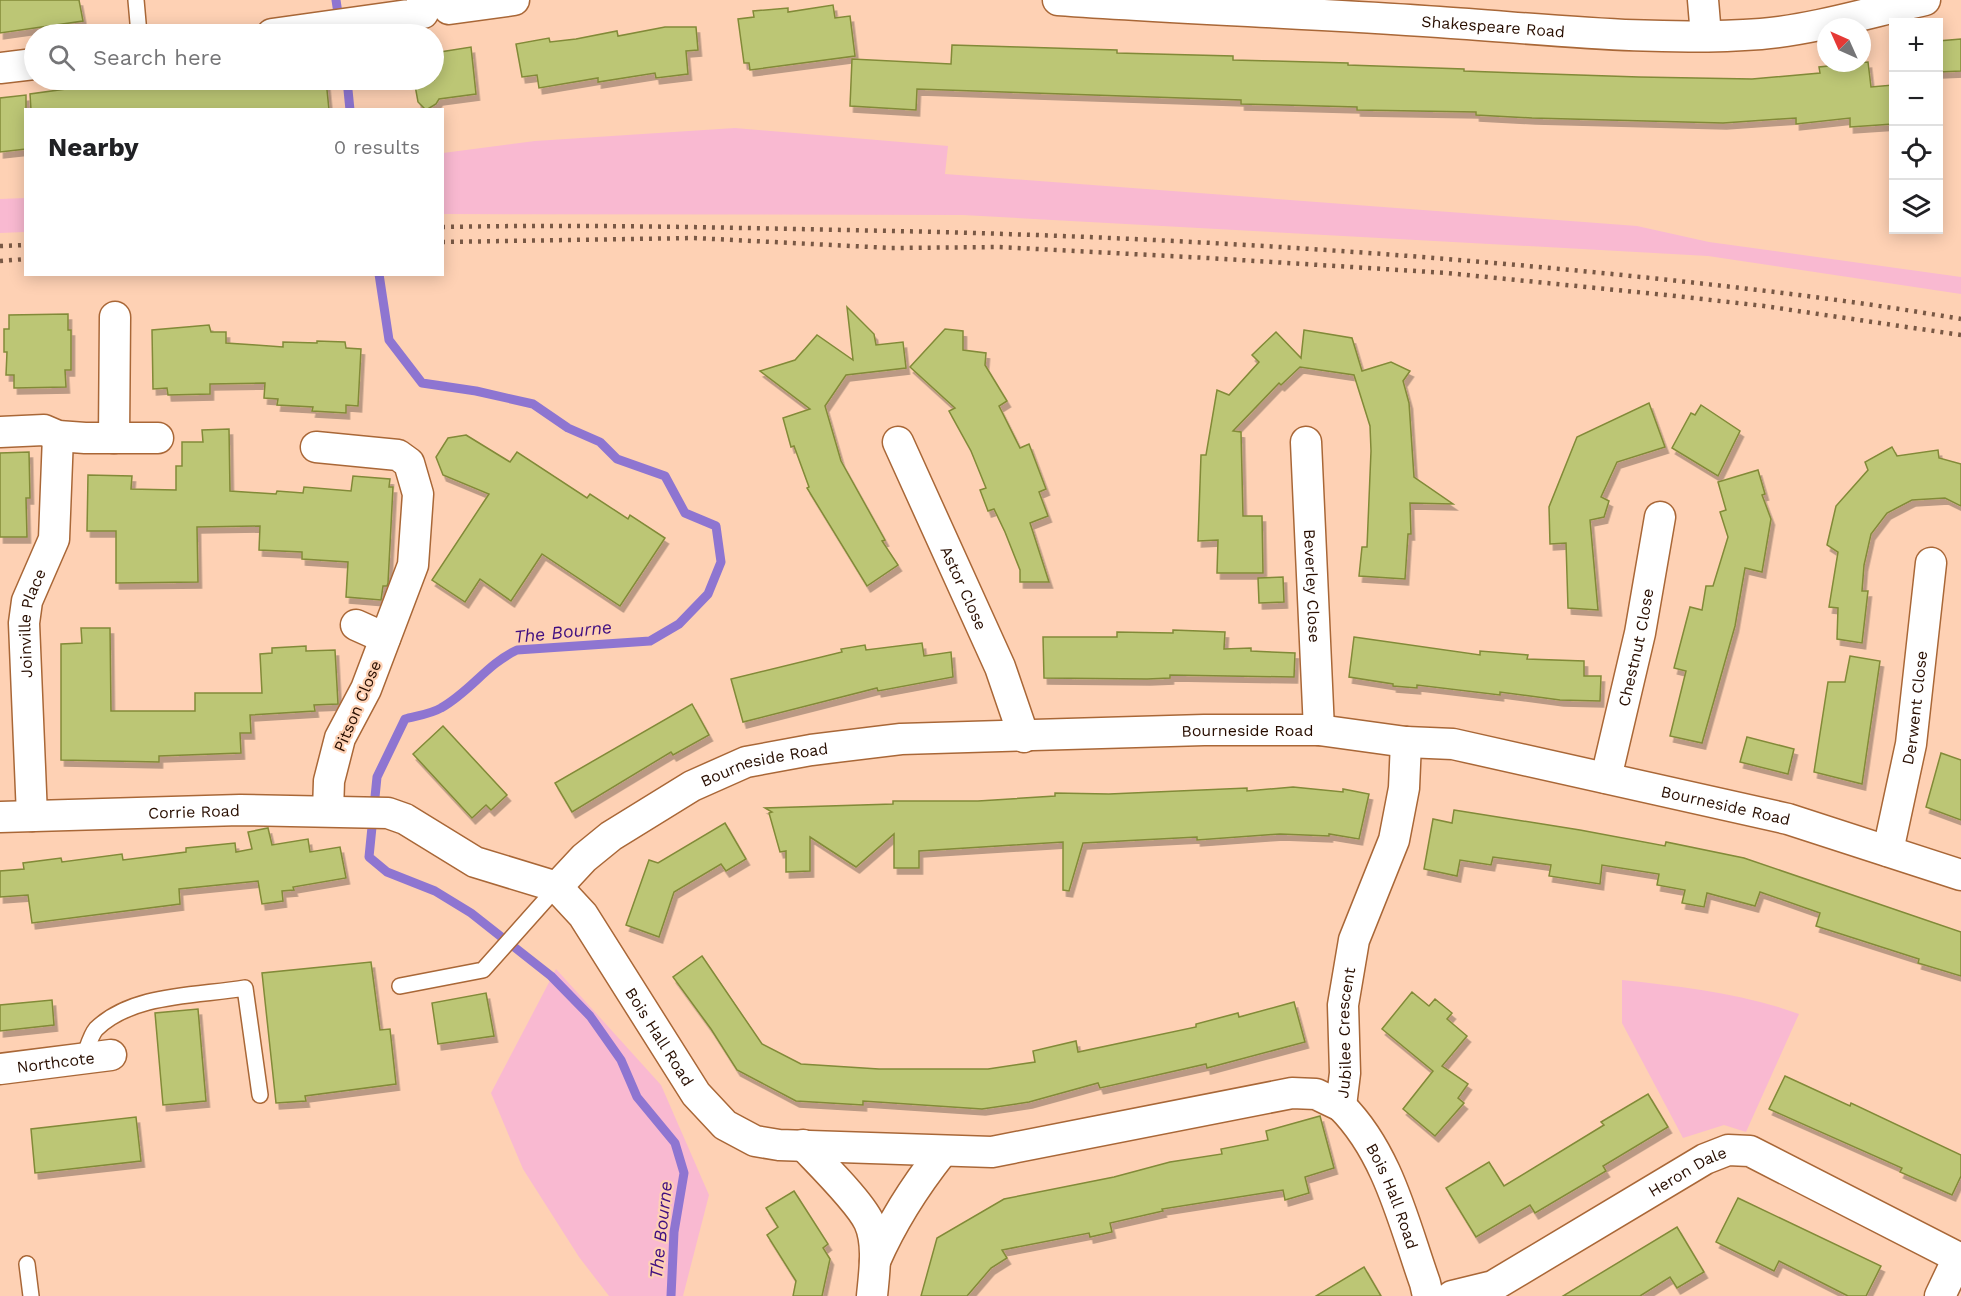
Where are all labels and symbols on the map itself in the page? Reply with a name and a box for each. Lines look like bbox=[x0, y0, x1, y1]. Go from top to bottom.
street label: Shakespeare Road bbox=[1421, 12, 1566, 41]
north arrow bbox=[1817, 18, 1871, 72]
street label: Beverley Close bbox=[1300, 529, 1324, 643]
street label: Astor Close bbox=[936, 543, 991, 633]
street label: Joinville Place bbox=[15, 566, 50, 678]
street label: Chestnut Close bbox=[1614, 587, 1658, 708]
water label: The Bourne bbox=[513, 616, 613, 647]
street label: Derwent Close bbox=[1898, 650, 1931, 766]
street label: Pitson Close bbox=[330, 658, 385, 755]
street label: Bourneside Road bbox=[1181, 721, 1313, 741]
street label: Bourneside Road bbox=[698, 739, 829, 791]
street label: Bourneside Road bbox=[1659, 782, 1792, 829]
street label: Corrie Road bbox=[148, 801, 240, 823]
street label: Jubilee Crescent bbox=[1333, 966, 1359, 1099]
street label: Bois Hall Road bbox=[621, 984, 697, 1090]
street label: Northcote bbox=[16, 1048, 96, 1077]
street label: Bois Hall Road bbox=[1362, 1140, 1422, 1252]
street label: Heron Dale bbox=[1645, 1143, 1729, 1201]
water label: The Bourne bbox=[645, 1180, 676, 1280]

